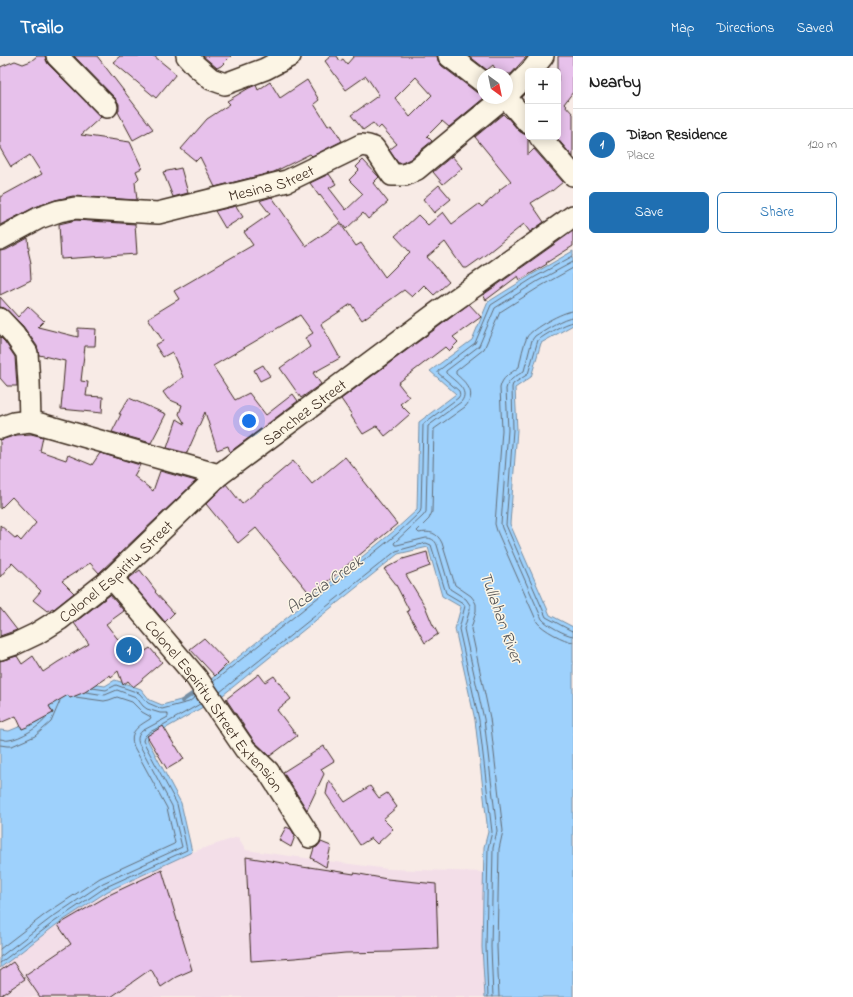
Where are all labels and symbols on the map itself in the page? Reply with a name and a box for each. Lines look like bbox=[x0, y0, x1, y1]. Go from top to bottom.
north arrow bbox=[477, 68, 513, 104]
street label: Mesina Street bbox=[226, 159, 319, 209]
street label: Sanchez Street bbox=[258, 374, 353, 453]
your location bbox=[239, 411, 259, 431]
street label: Colonel Espiritu Street bbox=[54, 515, 180, 630]
water label: Acacia Creek bbox=[281, 549, 370, 621]
water label: Tullahan River bbox=[472, 568, 530, 669]
street label: Colonel Espiritu Street Extension bbox=[138, 615, 289, 797]
pin: 1 bbox=[116, 635, 142, 665]

